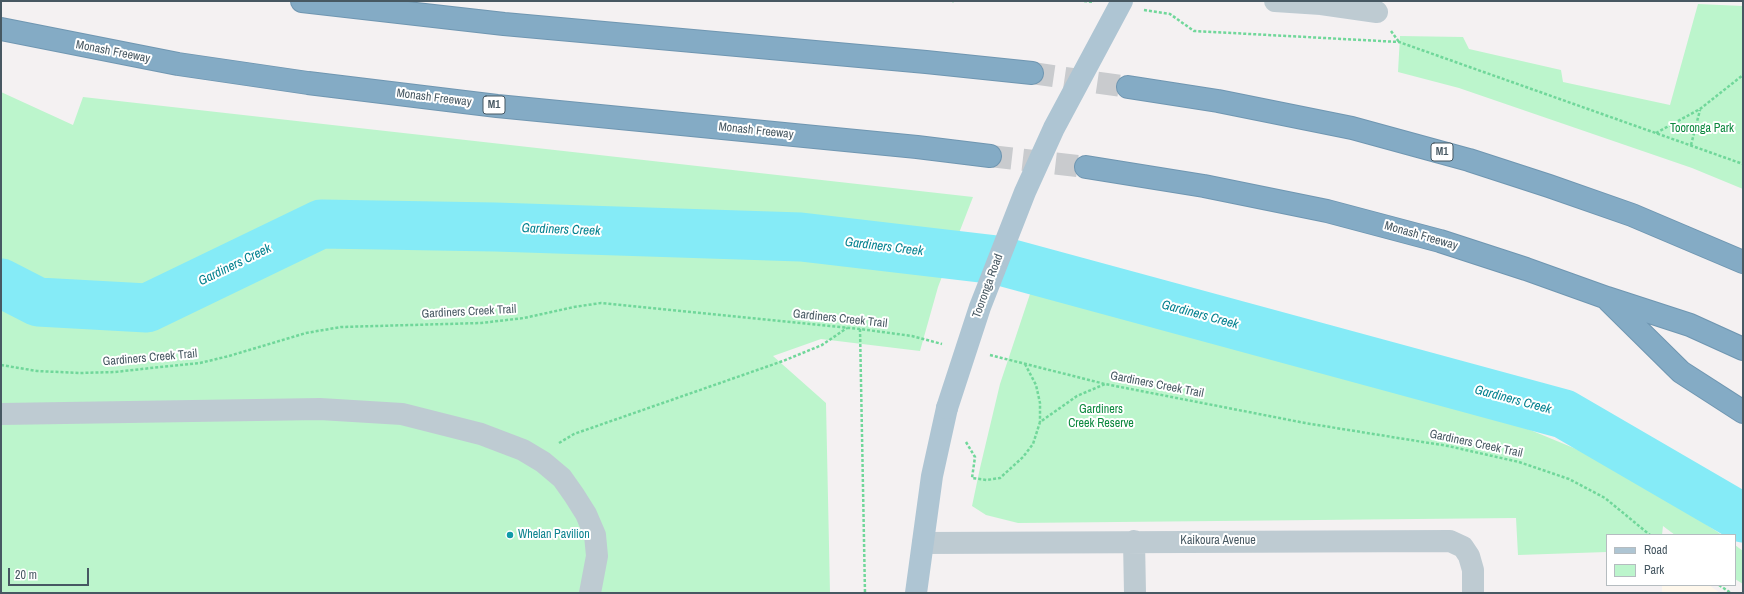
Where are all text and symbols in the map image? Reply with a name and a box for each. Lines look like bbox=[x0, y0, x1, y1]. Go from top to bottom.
street label: Monash Freeway bbox=[75, 38, 151, 66]
street label: Monash Freeway bbox=[396, 86, 472, 110]
road number: M1 bbox=[483, 96, 505, 114]
street label: Monash Freeway bbox=[718, 120, 794, 142]
park label: Tooronga Park bbox=[1670, 122, 1734, 136]
road number: M1 bbox=[1431, 143, 1453, 161]
street label: Monash Freeway bbox=[1383, 219, 1459, 253]
water label: Gardiners Creek bbox=[521, 221, 601, 239]
water label: Gardiners Creek bbox=[844, 234, 924, 260]
water label: Gardiners Creek bbox=[196, 241, 274, 289]
street label: Tooronga Road bbox=[970, 252, 1006, 320]
water label: Gardiners Creek bbox=[1160, 297, 1240, 333]
street label: Gardiners Creek Trail bbox=[421, 302, 517, 322]
street label: Gardiners Creek Trail bbox=[792, 307, 888, 331]
street label: Gardiners Creek Trail bbox=[102, 347, 198, 369]
street label: Gardiners Creek Trail bbox=[1109, 369, 1205, 401]
water label: Gardiners Creek bbox=[1473, 382, 1553, 418]
park label: Gardiners Creek Reserve bbox=[1068, 403, 1134, 431]
street label: Gardiners Creek Trail bbox=[1428, 427, 1524, 461]
place label: Whelan Pavilion bbox=[518, 528, 590, 542]
marker: Whelan Pavilion bbox=[505, 530, 515, 540]
street label: Kaikoura Avenue bbox=[1180, 534, 1256, 548]
legend bbox=[1606, 534, 1736, 586]
text: Road bbox=[1644, 542, 1668, 558]
scale bar bbox=[10, 560, 91, 586]
text: Park bbox=[1644, 562, 1664, 578]
text: 20 m bbox=[15, 567, 37, 583]

